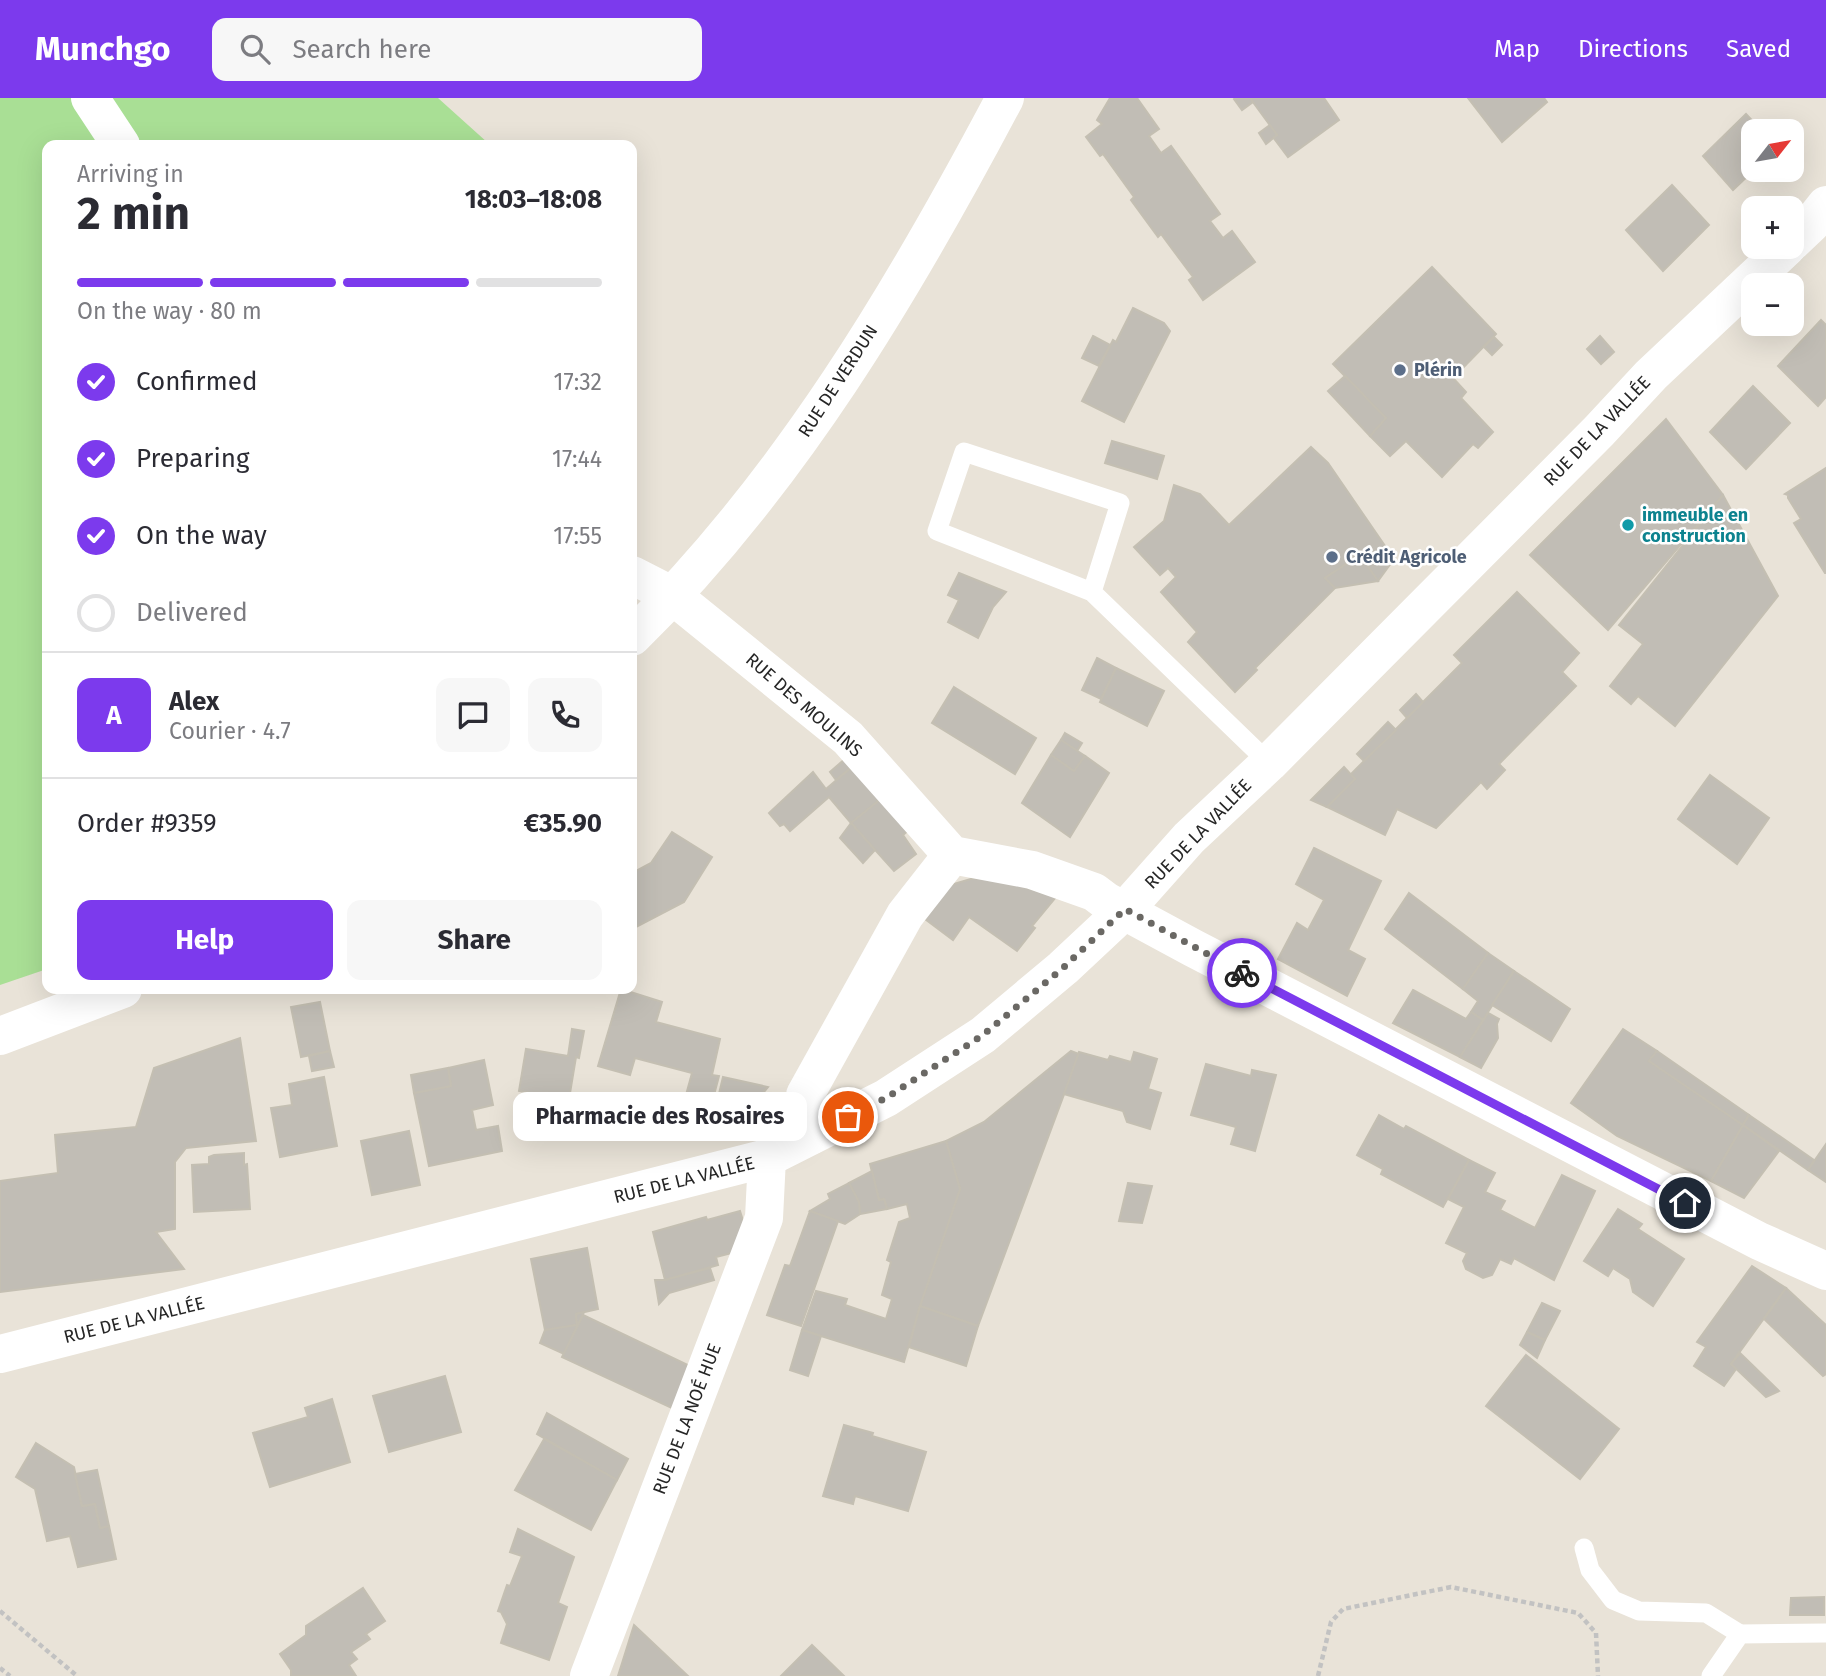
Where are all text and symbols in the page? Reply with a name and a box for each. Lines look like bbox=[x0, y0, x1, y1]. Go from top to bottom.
search box bbox=[212, 18, 702, 81]
text: Munchgo bbox=[35, 29, 170, 69]
icon: search bbox=[236, 30, 274, 68]
text: Search here bbox=[292, 34, 431, 65]
text: Map bbox=[1494, 35, 1540, 63]
text: Directions bbox=[1578, 35, 1688, 63]
text: Saved bbox=[1726, 35, 1791, 63]
north arrow bbox=[1741, 119, 1804, 182]
map controls bbox=[1741, 119, 1804, 336]
text: Arriving in bbox=[77, 160, 184, 188]
text: 18:03–18:08 bbox=[465, 184, 602, 215]
text: 2 min bbox=[77, 186, 190, 241]
button: + bbox=[1741, 196, 1804, 259]
button: − bbox=[1741, 273, 1804, 336]
text: On the way · 80 m bbox=[77, 297, 262, 325]
street label: RUE DE VERDUN bbox=[794, 321, 882, 441]
place label: Plérin bbox=[1414, 359, 1463, 381]
marker: Plérin bbox=[1392, 362, 1408, 378]
icon: check bbox=[77, 363, 115, 401]
text: Confirmed bbox=[136, 366, 257, 397]
text: 17:32 bbox=[553, 368, 602, 396]
street label: RUE DE LA VALLÉE bbox=[1538, 371, 1655, 491]
icon: check bbox=[77, 440, 115, 478]
text: Preparing bbox=[136, 443, 249, 474]
text: 17:44 bbox=[552, 445, 602, 473]
place label: immeuble en construction bbox=[1642, 504, 1748, 547]
icon: check bbox=[77, 517, 115, 555]
marker: immeuble en construction bbox=[1620, 517, 1636, 533]
text: On the way bbox=[136, 520, 267, 551]
text: 17:55 bbox=[553, 522, 602, 550]
place label: Crédit Agricole bbox=[1346, 546, 1467, 568]
marker: Crédit Agricole bbox=[1324, 549, 1340, 565]
text: Delivered bbox=[136, 597, 248, 628]
street label: RUE DES MOULINS bbox=[741, 648, 867, 762]
button: chat bbox=[436, 678, 510, 752]
button: phone bbox=[528, 678, 602, 752]
text: Alex bbox=[169, 686, 219, 717]
text: A bbox=[106, 700, 122, 731]
text: Courier · 4.7 bbox=[169, 717, 291, 745]
street label: RUE DE LA VALLÉE bbox=[1139, 774, 1256, 894]
text: Order #9359 bbox=[77, 808, 217, 839]
text: €35.90 bbox=[524, 808, 602, 839]
button: Help bbox=[77, 900, 333, 980]
button: Share bbox=[347, 900, 602, 980]
courier bbox=[1207, 938, 1277, 1008]
icon: bike bbox=[1223, 954, 1261, 992]
pin bbox=[818, 1087, 878, 1147]
callout: Pharmacie des Rosaires bbox=[512, 1093, 806, 1142]
icon: bag bbox=[829, 1098, 867, 1136]
text: Pharmacie des Rosaires bbox=[536, 1102, 784, 1130]
street label: RUE DE LA VALLÉE bbox=[611, 1151, 757, 1208]
pin bbox=[1655, 1173, 1715, 1233]
icon: home bbox=[1666, 1184, 1704, 1222]
street label: RUE DE LA VALLÉE bbox=[61, 1291, 207, 1348]
street label: RUE DE LA NOÉ HUE bbox=[647, 1340, 726, 1498]

